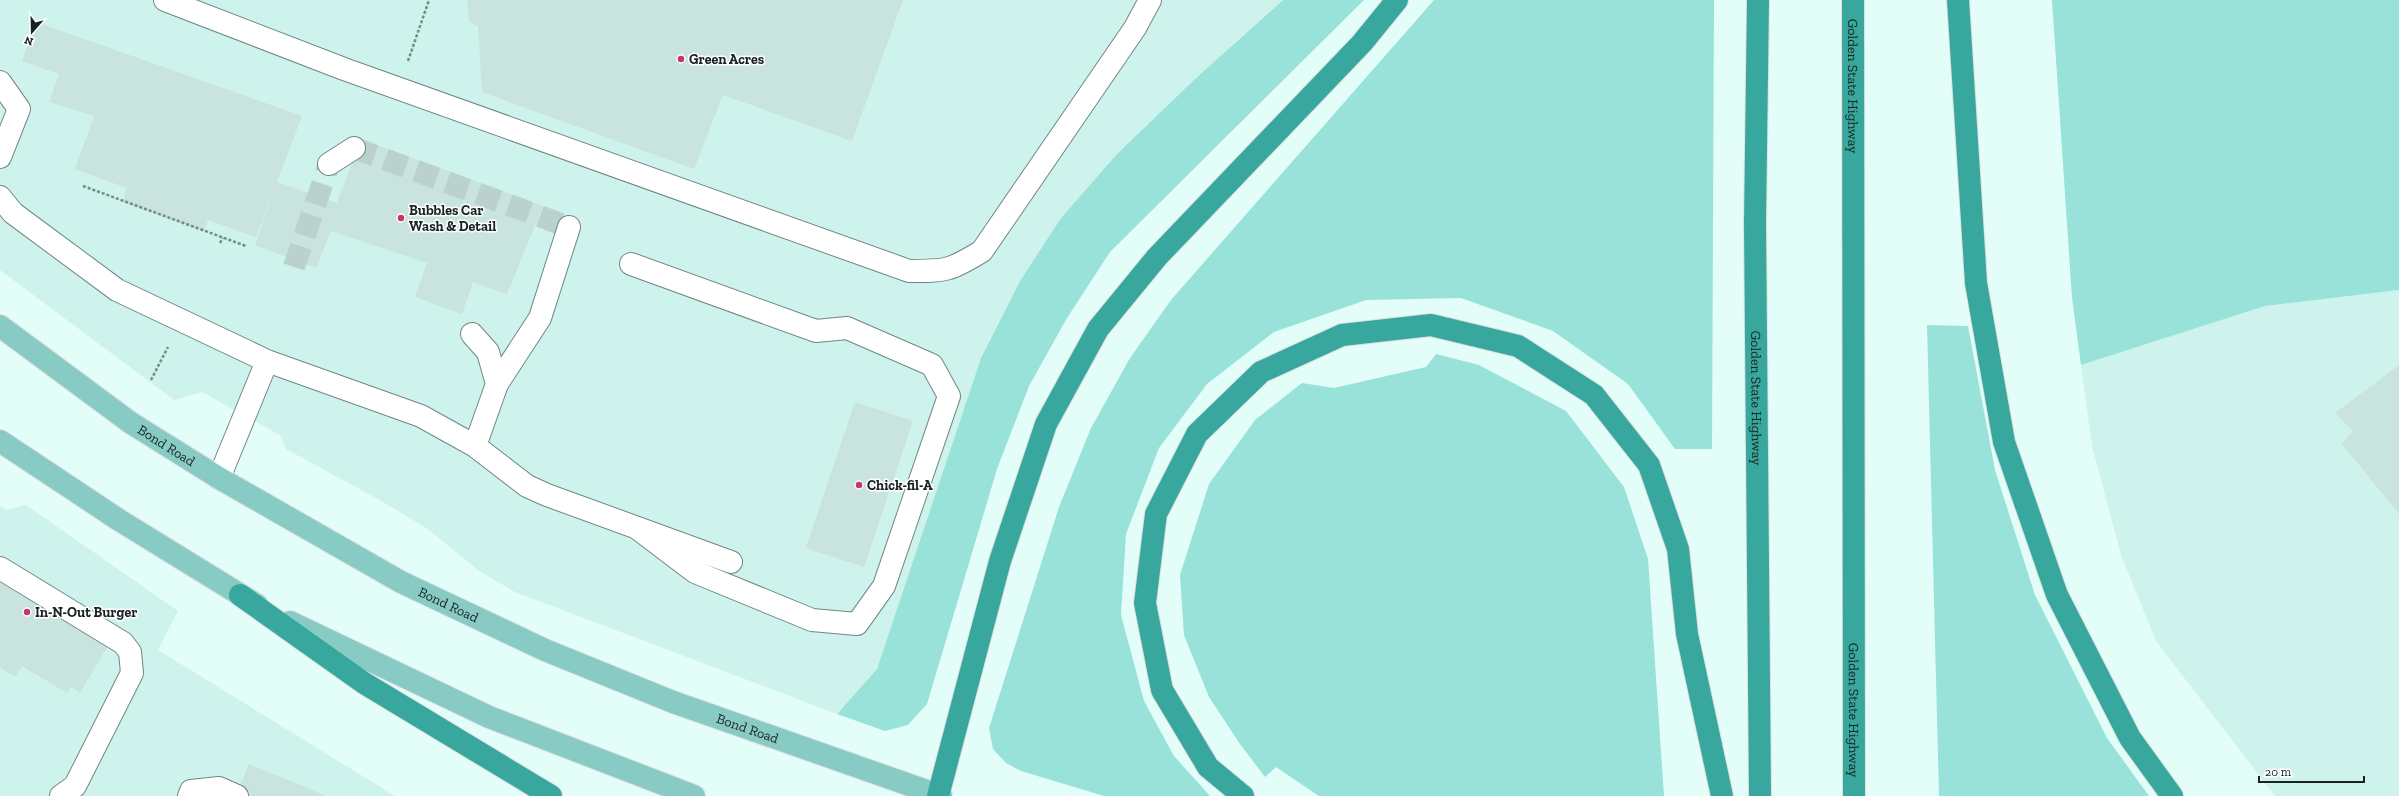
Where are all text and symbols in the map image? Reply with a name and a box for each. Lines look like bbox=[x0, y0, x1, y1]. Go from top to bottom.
north arrow bbox=[12, 12, 52, 52]
street label: Golden State Highway bbox=[1844, 19, 1861, 154]
text: N bbox=[22, 33, 35, 48]
place label: Green Acres bbox=[689, 51, 765, 68]
marker: Green Acres bbox=[676, 54, 686, 64]
place label: Bubbles Car Wash & Detail bbox=[409, 202, 496, 235]
marker: Bubbles Car Wash & Detail bbox=[396, 213, 406, 223]
street label: Golden State Highway bbox=[1747, 331, 1765, 466]
street label: Bond Road bbox=[134, 421, 199, 470]
place label: Chick-fil-A bbox=[867, 477, 933, 494]
marker: Chick-fil-A bbox=[854, 480, 864, 490]
street label: Bond Road bbox=[415, 583, 482, 627]
place label: In-N-Out Burger bbox=[35, 604, 137, 621]
marker: In-N-Out Burger bbox=[22, 607, 32, 617]
street label: Golden State Highway bbox=[1845, 643, 1862, 778]
street label: Bond Road bbox=[714, 710, 781, 748]
scale bar bbox=[2259, 758, 2364, 784]
text: 20 m bbox=[2265, 765, 2292, 779]

